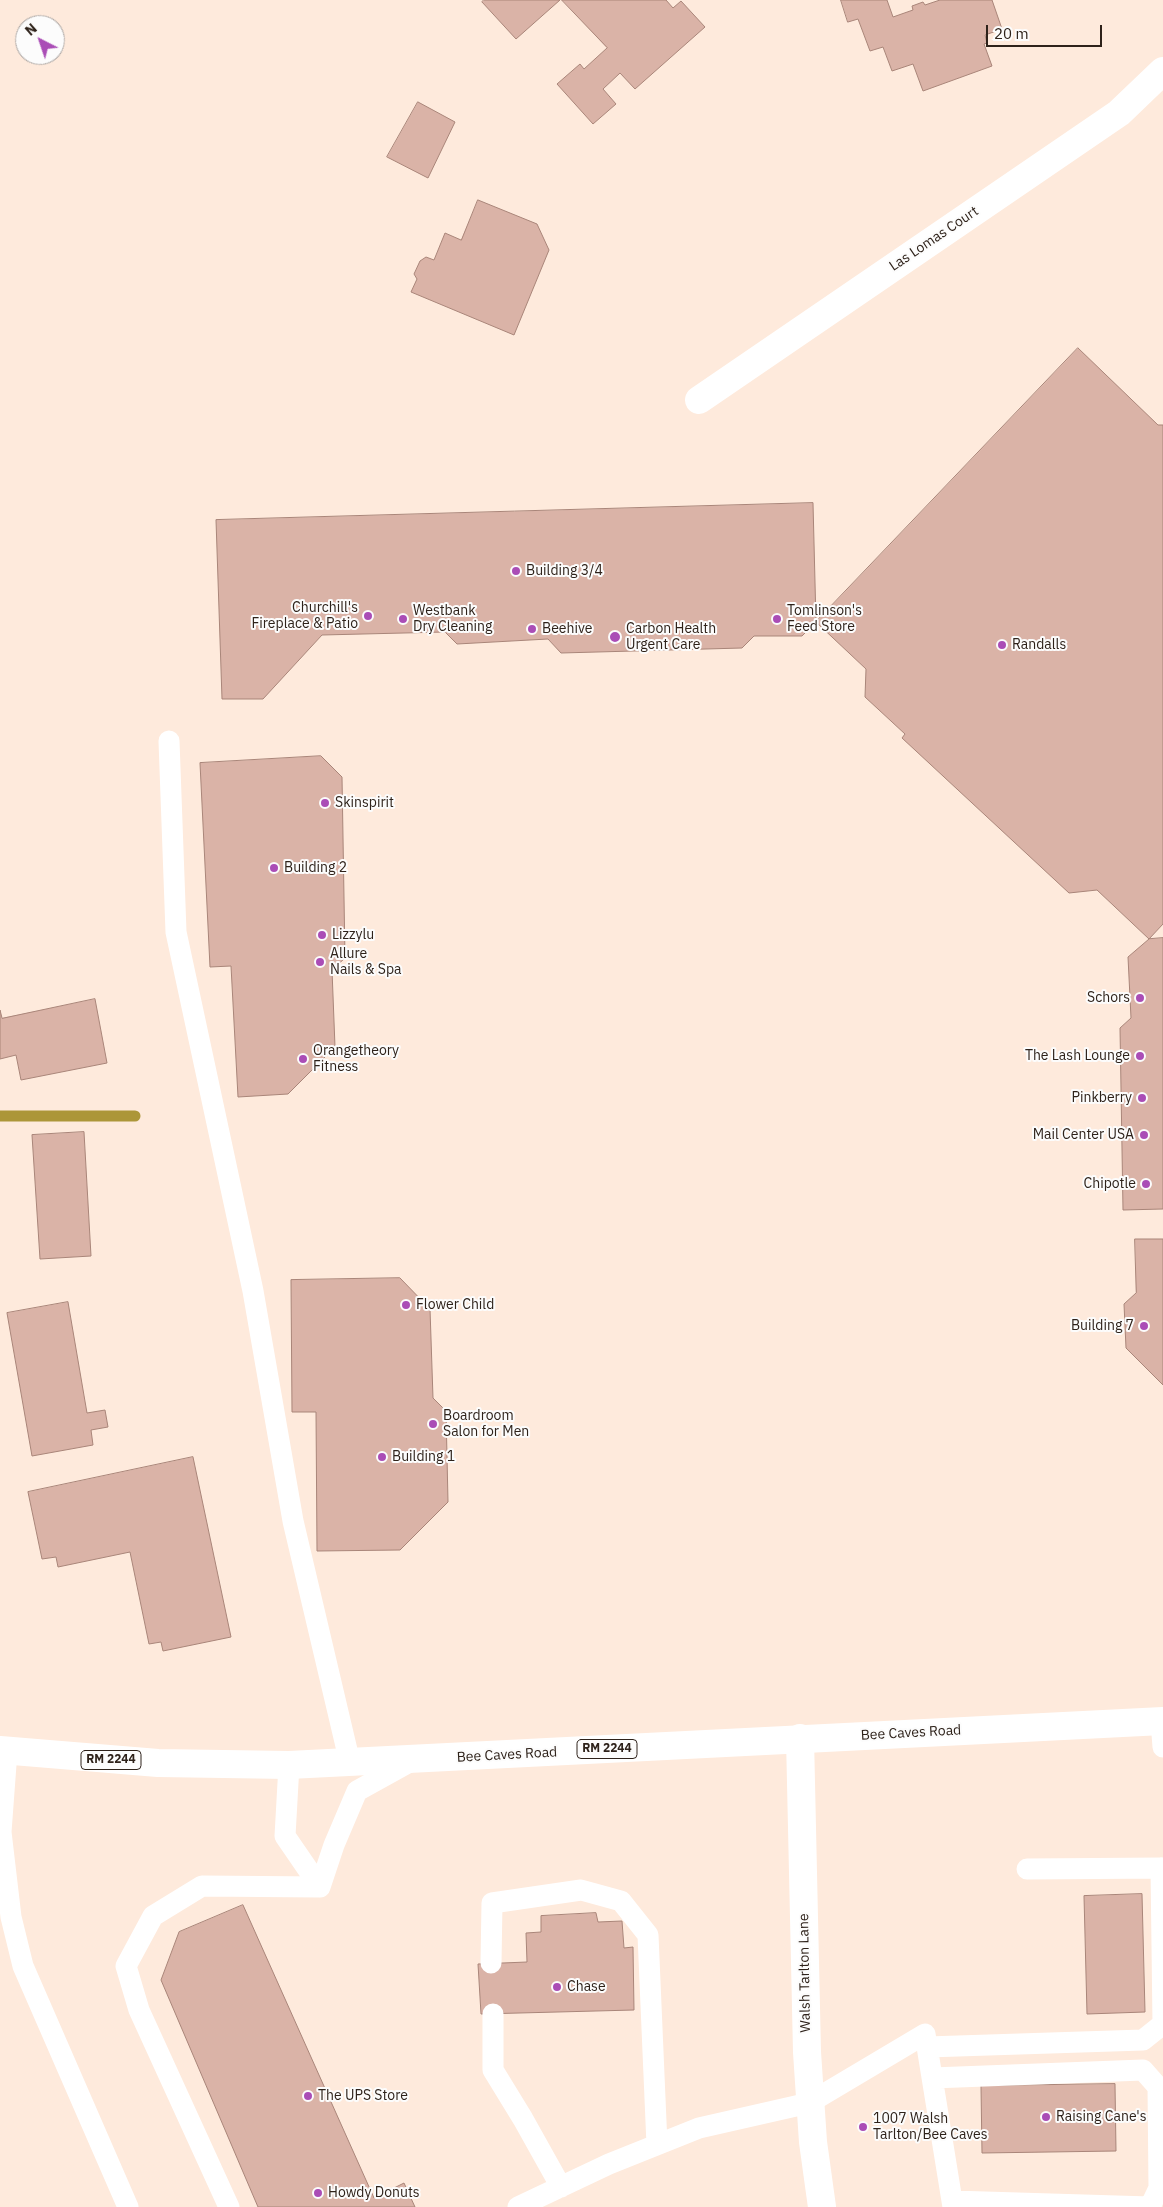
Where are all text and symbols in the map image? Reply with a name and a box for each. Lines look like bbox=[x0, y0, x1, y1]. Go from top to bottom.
north arrow bbox=[15, 15, 65, 65]
scale bar bbox=[988, 15, 1104, 47]
text: N bbox=[21, 19, 41, 40]
text: 20 m bbox=[994, 24, 1029, 43]
street label: Las Lomas Court bbox=[886, 203, 982, 275]
place label: Building 3/4 bbox=[526, 563, 603, 579]
marker: Building 3/4 bbox=[510, 565, 522, 577]
place label: Churchill's Fireplace & Patio bbox=[251, 600, 358, 632]
place label: Westbank Dry Cleaning bbox=[413, 603, 492, 636]
place label: Tomlinson's Feed Store bbox=[787, 603, 862, 636]
marker: Churchill's Fireplace & Patio bbox=[362, 610, 374, 622]
marker: Westbank Dry Cleaning bbox=[397, 613, 409, 625]
marker: Tomlinson's Feed Store bbox=[771, 613, 783, 625]
place label: Beehive bbox=[542, 621, 592, 637]
place label: Carbon Health Urgent Care bbox=[626, 621, 716, 654]
marker: Beehive bbox=[526, 623, 538, 635]
marker: Carbon Health Urgent Care bbox=[608, 630, 622, 644]
place label: Randalls bbox=[1012, 637, 1066, 653]
marker: Randalls bbox=[996, 639, 1008, 651]
place label: Skinspirit bbox=[335, 795, 394, 811]
marker: Skinspirit bbox=[319, 797, 331, 809]
place label: Building 2 bbox=[284, 860, 347, 876]
marker: Building 2 bbox=[268, 862, 280, 874]
place label: Lizzylu bbox=[332, 927, 374, 943]
marker: Lizzylu bbox=[316, 929, 328, 941]
place label: Allure Nails & Spa bbox=[330, 946, 402, 979]
marker: Allure Nails & Spa bbox=[314, 956, 326, 968]
place label: Schors bbox=[1087, 990, 1130, 1006]
marker: Schors bbox=[1134, 992, 1146, 1004]
place label: Orangetheory Fitness bbox=[313, 1043, 399, 1076]
place label: The Lash Lounge bbox=[1025, 1048, 1130, 1064]
marker: The Lash Lounge bbox=[1134, 1050, 1146, 1062]
marker: Orangetheory Fitness bbox=[297, 1053, 309, 1065]
place label: Pinkberry bbox=[1071, 1090, 1132, 1106]
marker: Pinkberry bbox=[1136, 1092, 1148, 1104]
place label: Mail Center USA bbox=[1033, 1127, 1134, 1143]
marker: Mail Center USA bbox=[1138, 1129, 1150, 1141]
place label: Chipotle bbox=[1083, 1176, 1136, 1192]
marker: Chipotle bbox=[1140, 1178, 1152, 1190]
place label: Flower Child bbox=[416, 1297, 494, 1313]
marker: Flower Child bbox=[400, 1299, 412, 1311]
place label: Building 7 bbox=[1071, 1318, 1134, 1334]
marker: Building 7 bbox=[1138, 1320, 1150, 1332]
place label: Boardroom Salon for Men bbox=[443, 1408, 529, 1440]
marker: Boardroom Salon for Men bbox=[427, 1418, 439, 1430]
place label: Building 1 bbox=[392, 1449, 455, 1465]
marker: Building 1 bbox=[376, 1451, 388, 1463]
street label: Bee Caves Road bbox=[860, 1722, 962, 1744]
road number: RM 2244 bbox=[577, 1740, 637, 1758]
street label: Bee Caves Road bbox=[456, 1744, 558, 1766]
road number: RM 2244 bbox=[81, 1750, 141, 1770]
street label: Walsh Tarlton Lane bbox=[796, 1913, 814, 2033]
place label: Chase bbox=[567, 1979, 606, 1995]
marker: Chase bbox=[551, 1981, 563, 1993]
place label: The UPS Store bbox=[318, 2088, 408, 2104]
marker: The UPS Store bbox=[302, 2090, 314, 2102]
place label: Raising Cane's bbox=[1056, 2109, 1146, 2125]
place label: 1007 Walsh Tarlton/Bee Caves bbox=[873, 2111, 988, 2144]
marker: Raising Cane's bbox=[1040, 2111, 1052, 2123]
marker: 1007 Walsh Tarlton/Bee Caves bbox=[857, 2121, 869, 2133]
place label: Howdy Donuts bbox=[328, 2185, 420, 2201]
marker: Howdy Donuts bbox=[312, 2187, 324, 2199]

